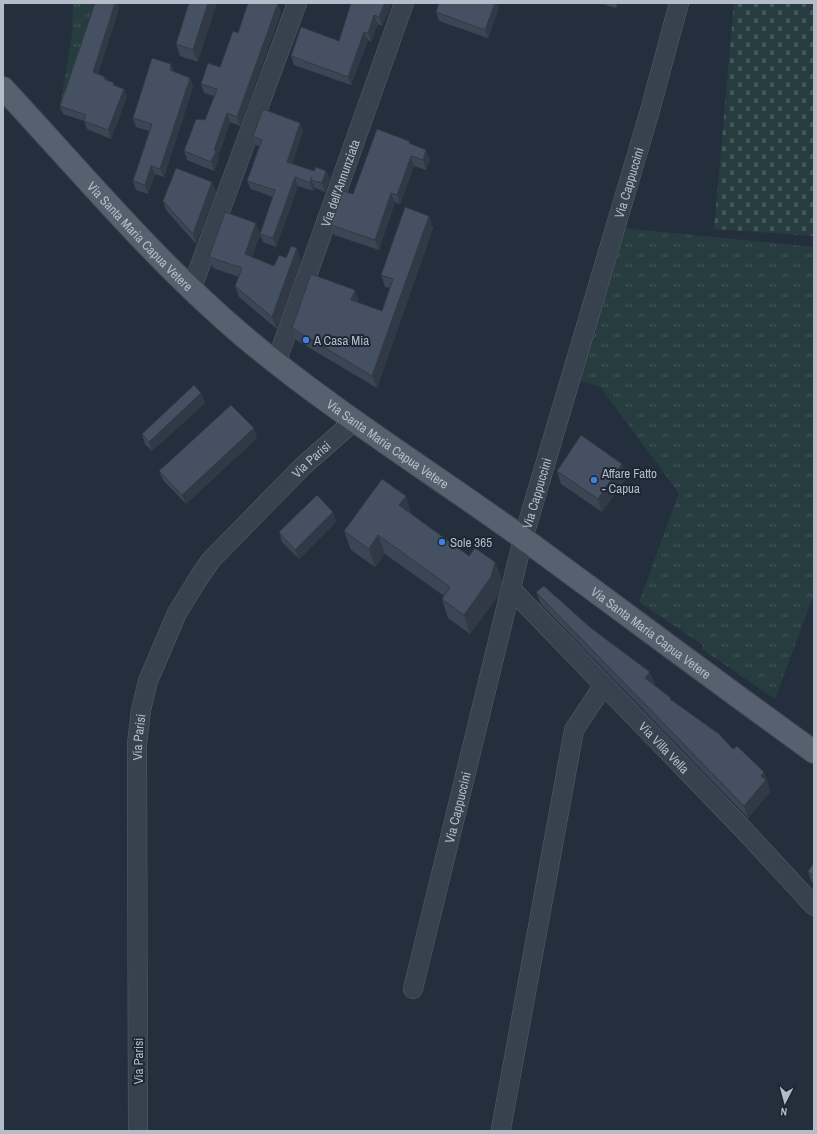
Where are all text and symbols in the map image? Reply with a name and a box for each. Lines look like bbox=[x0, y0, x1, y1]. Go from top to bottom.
street label: Via dell'Annunziata bbox=[317, 137, 364, 229]
street label: Via Cappuccini bbox=[611, 145, 648, 220]
street label: Via Santa Maria Capua Vetere bbox=[83, 178, 196, 295]
place label: A Casa Mia bbox=[313, 332, 369, 349]
marker: A Casa Mia bbox=[301, 335, 311, 345]
street label: Via Santa Maria Capua Vetere bbox=[323, 396, 452, 493]
street label: Via Parisi bbox=[288, 438, 334, 481]
street label: Via Cappuccini bbox=[519, 456, 556, 531]
place label: Affare Fatto - Capua bbox=[601, 465, 657, 497]
marker: Affare Fatto - Capua bbox=[589, 475, 599, 485]
place label: Sole 365 bbox=[450, 534, 492, 551]
marker: Sole 365 bbox=[437, 537, 447, 547]
street label: Via Santa Maria Capua Vetere bbox=[587, 583, 714, 683]
street label: Via Parisi bbox=[129, 713, 149, 760]
street label: Via Villa Vella bbox=[635, 718, 693, 777]
street label: Via Cappuccini bbox=[441, 770, 475, 845]
street label: Via Parisi bbox=[130, 1038, 147, 1084]
north arrow bbox=[765, 1082, 805, 1122]
text: N bbox=[780, 1105, 788, 1119]

